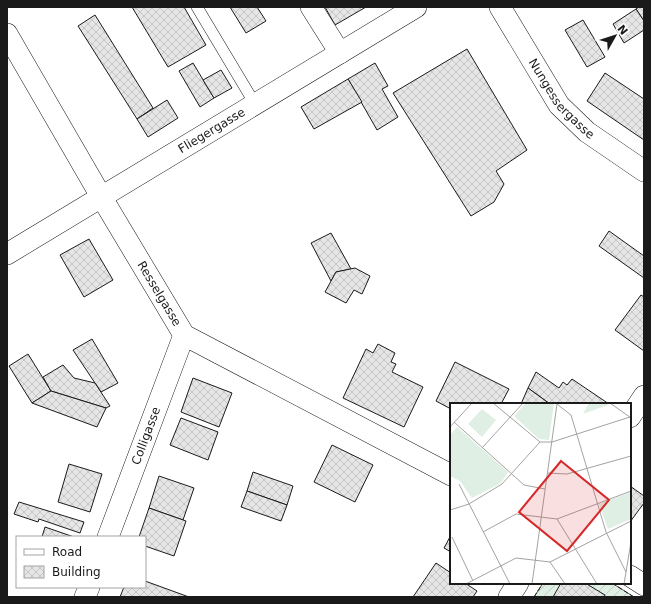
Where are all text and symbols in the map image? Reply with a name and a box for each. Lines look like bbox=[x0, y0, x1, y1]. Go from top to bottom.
north arrow bbox=[595, 16, 635, 56]
text: N bbox=[614, 22, 630, 38]
street label: Nungessergasse bbox=[526, 56, 597, 142]
street label: Fliegergasse bbox=[176, 105, 248, 156]
street label: Resselgasse bbox=[134, 259, 184, 329]
inset map bbox=[450, 403, 631, 584]
street label: Colligasse bbox=[129, 405, 163, 467]
legend bbox=[16, 536, 146, 588]
text: Road bbox=[52, 545, 82, 559]
text: Building bbox=[52, 565, 101, 579]

